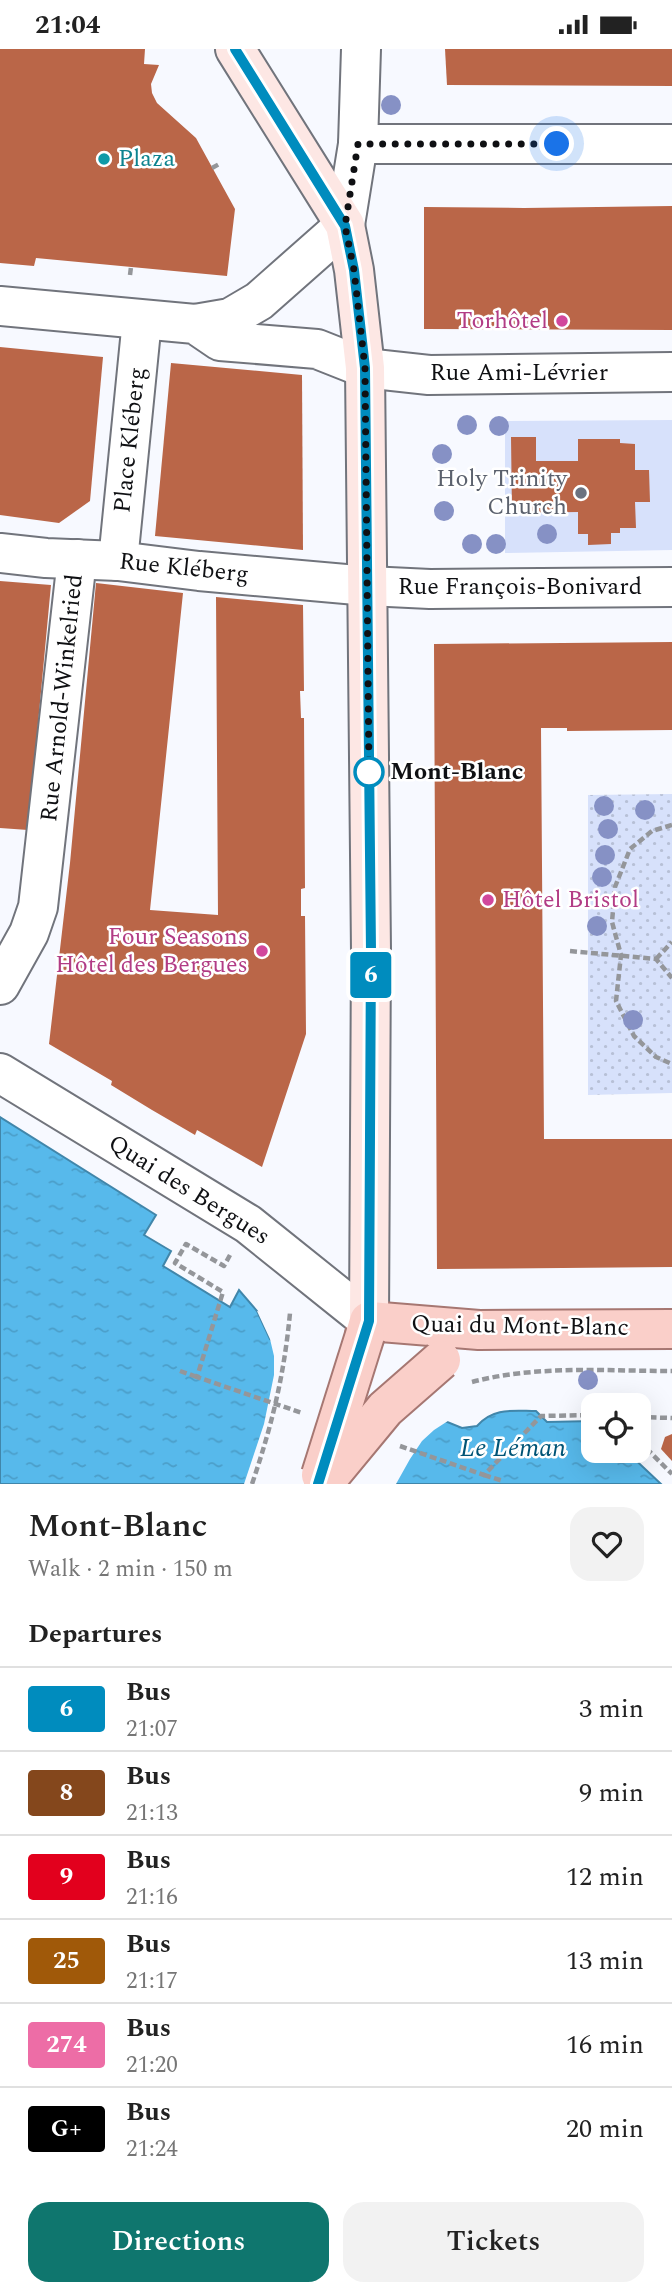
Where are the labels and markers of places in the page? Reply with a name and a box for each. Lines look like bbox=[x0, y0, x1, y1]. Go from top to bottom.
place label: Plaza bbox=[118, 141, 175, 177]
marker: Plaza bbox=[96, 151, 112, 167]
place label: Torhôtel bbox=[456, 303, 548, 339]
marker: Torhôtel bbox=[554, 313, 570, 329]
place label: Holy Trinity Church bbox=[436, 461, 568, 525]
marker: Holy Trinity Church bbox=[573, 485, 589, 501]
place label: Mont-Blanc bbox=[390, 754, 523, 790]
marker: Mont-Blanc bbox=[354, 757, 384, 787]
place label: Hôtel Bristol bbox=[502, 882, 639, 918]
marker: Hôtel Bristol bbox=[480, 892, 496, 908]
place label: Four Seasons Hôtel des Bergues bbox=[55, 919, 248, 983]
marker: Four Seasons Hôtel des Bergues bbox=[254, 943, 270, 959]

